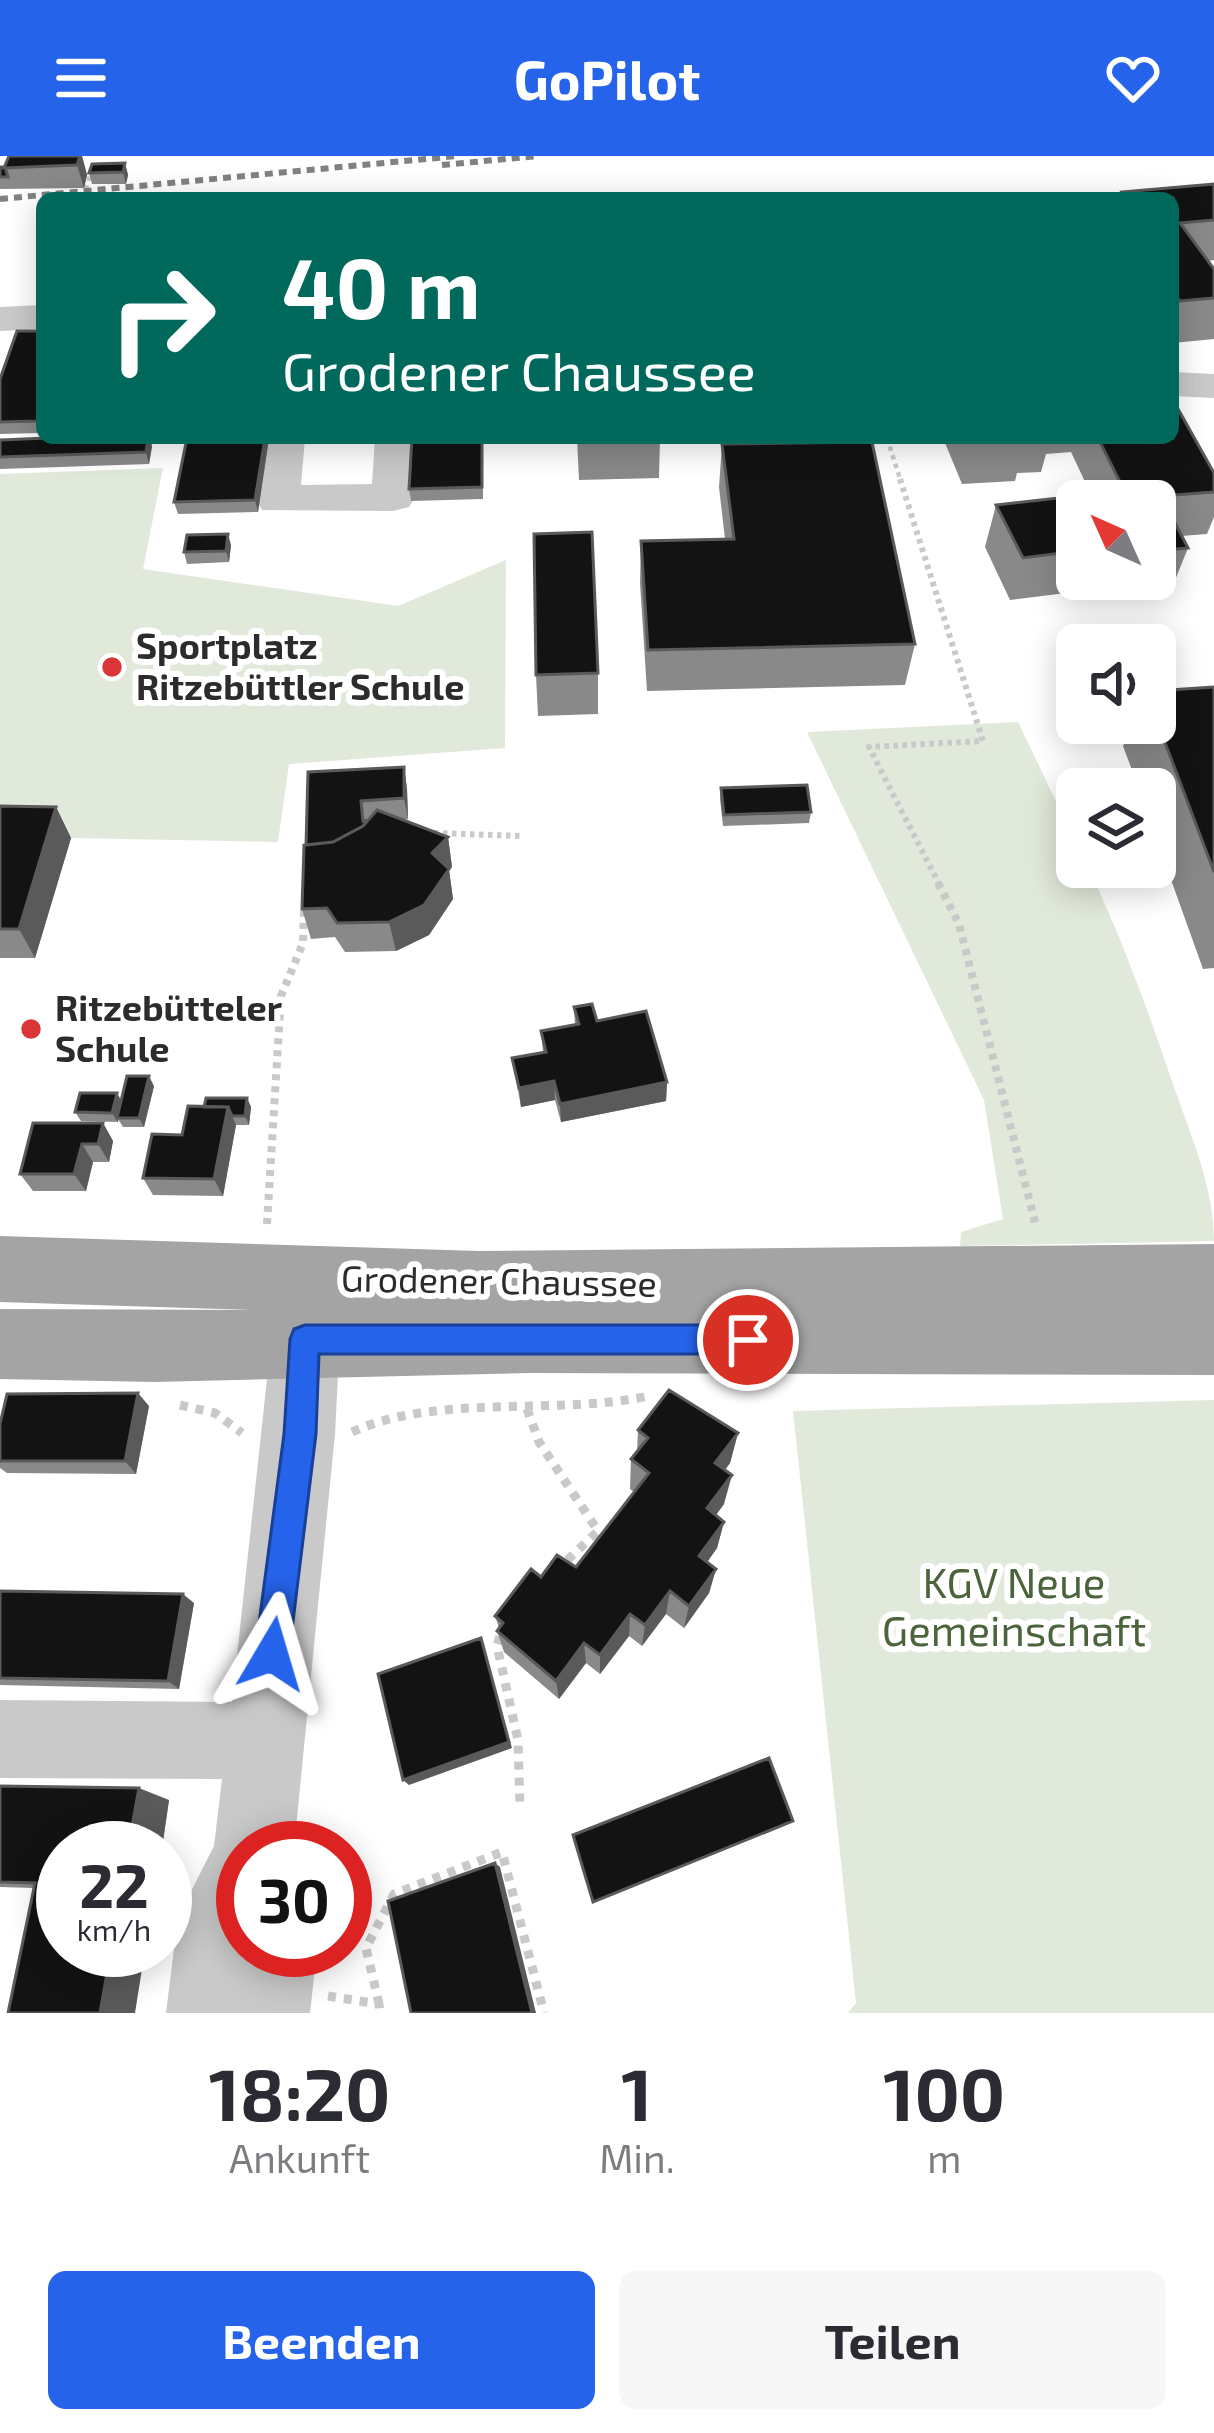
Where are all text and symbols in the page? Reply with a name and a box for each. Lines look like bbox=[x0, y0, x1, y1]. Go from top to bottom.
icon: menu bbox=[48, 45, 114, 111]
icon: heart bbox=[1100, 45, 1166, 111]
text: GoPilot bbox=[514, 46, 700, 111]
text: 40 m bbox=[282, 235, 481, 336]
icon: right bbox=[84, 240, 240, 396]
text: Grodener Chaussee bbox=[282, 337, 756, 402]
north arrow bbox=[1056, 480, 1176, 600]
map controls bbox=[1056, 480, 1176, 888]
place label: Sportplatz Ritzebüttler Schule bbox=[136, 623, 464, 707]
button: sound bbox=[1056, 624, 1176, 744]
marker: Sportplatz Ritzebüttler Schule bbox=[99, 654, 125, 680]
button: layers bbox=[1056, 768, 1176, 888]
place label: Ritzebütteler Schule bbox=[55, 985, 283, 1069]
marker: Ritzebütteler Schule bbox=[18, 1016, 44, 1042]
street label: Grodener Chaussee bbox=[341, 1255, 657, 1304]
pin bbox=[697, 1289, 799, 1391]
icon: arrive bbox=[715, 1307, 781, 1373]
park label: KGV Neue Gemeinschaft bbox=[882, 1556, 1146, 1654]
position arrow bbox=[209, 1591, 335, 1717]
speed limit sign: 30 bbox=[216, 1821, 372, 1977]
text: 22 bbox=[79, 1848, 149, 1920]
text: km/h bbox=[77, 1911, 151, 1947]
text: 18:20 bbox=[209, 2049, 390, 2135]
text: 1 bbox=[621, 2049, 652, 2135]
text: 100 bbox=[883, 2049, 1005, 2135]
text: Ankunft bbox=[229, 2134, 370, 2181]
text: Min. bbox=[599, 2134, 675, 2181]
text: m bbox=[927, 2134, 961, 2181]
button: Beenden bbox=[48, 2271, 595, 2409]
button: Teilen bbox=[619, 2271, 1166, 2409]

